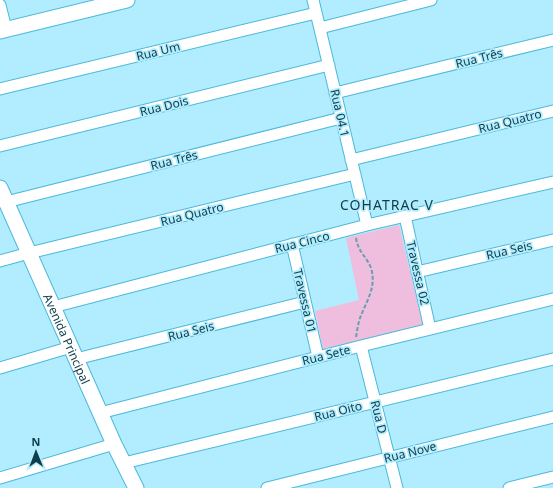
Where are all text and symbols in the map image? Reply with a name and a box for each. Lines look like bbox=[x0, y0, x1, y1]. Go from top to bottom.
street label: Rua Um bbox=[134, 37, 182, 65]
street label: Rua Três bbox=[454, 44, 505, 72]
street label: Rua 04.1 bbox=[326, 87, 354, 139]
street label: Rua Dois bbox=[138, 92, 190, 120]
street label: Rua Quatro bbox=[477, 105, 543, 137]
street label: Rua Três bbox=[149, 146, 200, 174]
district label: COHATRAC V bbox=[340, 195, 434, 214]
street label: Rua Quatro bbox=[159, 198, 225, 230]
street label: Rua Cinco bbox=[273, 227, 331, 257]
street label: Rua Seis bbox=[484, 236, 534, 264]
street label: Travessa 02 bbox=[402, 239, 434, 307]
street label: Travessa 01 bbox=[289, 267, 321, 335]
street label: Avenida Principal bbox=[40, 291, 95, 387]
street label: Rua Seis bbox=[166, 317, 216, 345]
street label: Rua Sete bbox=[300, 341, 352, 369]
street label: Rua Oito bbox=[312, 397, 364, 425]
street label: Rua D bbox=[367, 399, 391, 436]
north arrow bbox=[16, 432, 56, 472]
text: N bbox=[31, 434, 40, 449]
street label: Rua Nove bbox=[382, 437, 438, 467]

